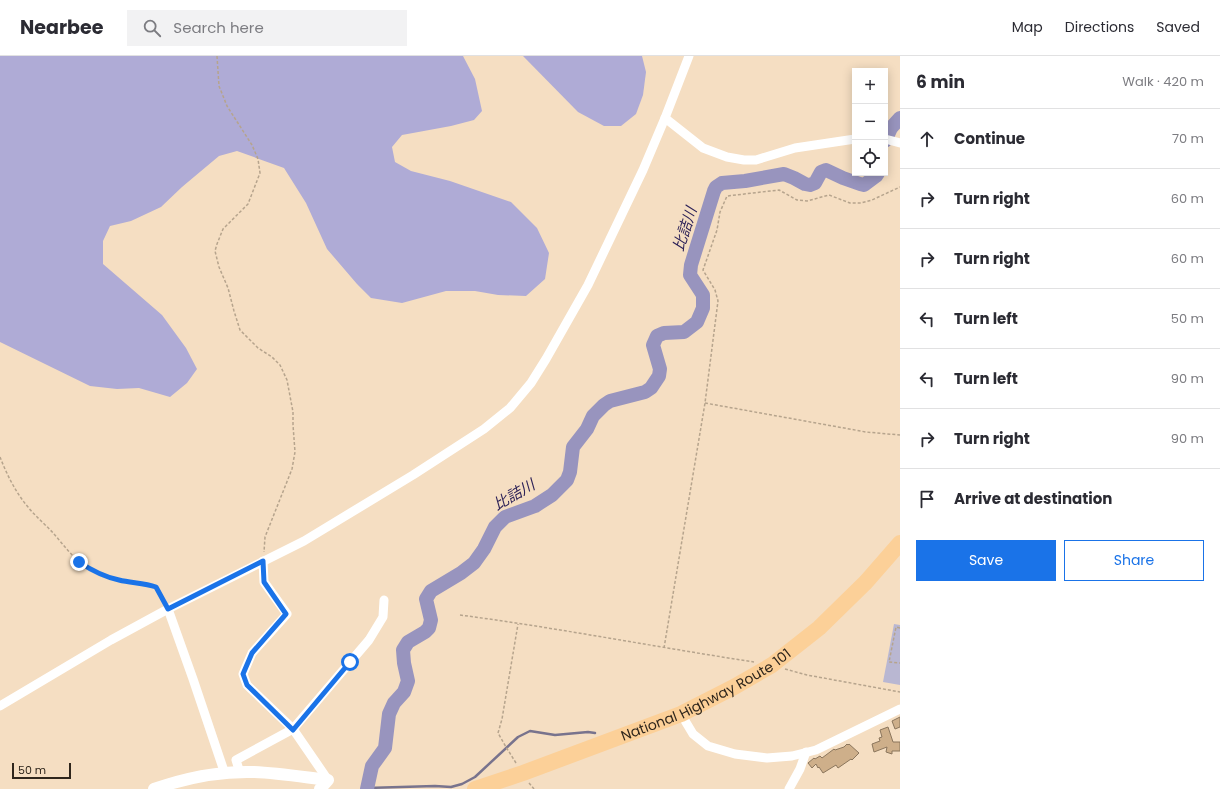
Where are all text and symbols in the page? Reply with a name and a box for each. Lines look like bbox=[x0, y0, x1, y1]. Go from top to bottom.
search box bbox=[127, 10, 407, 46]
text: Nearbee bbox=[20, 14, 103, 41]
icon: search bbox=[141, 17, 163, 39]
text: Search here bbox=[173, 17, 264, 38]
text: Map bbox=[1012, 17, 1043, 37]
text: Directions bbox=[1065, 17, 1134, 37]
text: Saved bbox=[1156, 17, 1200, 37]
map controls bbox=[852, 68, 888, 176]
button: + bbox=[852, 68, 888, 104]
text: 6 min bbox=[916, 70, 965, 94]
text: Walk · 420 m bbox=[1122, 72, 1204, 91]
button: − bbox=[852, 104, 888, 140]
icon: ahead bbox=[916, 128, 938, 150]
text: Continue bbox=[954, 128, 1025, 149]
text: 70 m bbox=[1172, 129, 1204, 148]
button: locate bbox=[852, 140, 888, 176]
icon: right bbox=[916, 188, 938, 210]
text: Turn right bbox=[954, 188, 1030, 209]
text: 60 m bbox=[1171, 189, 1204, 208]
water label: 比詰川 bbox=[668, 202, 702, 253]
icon: right bbox=[916, 248, 938, 270]
text: Turn right bbox=[954, 248, 1030, 269]
text: 60 m bbox=[1171, 249, 1204, 268]
icon: left bbox=[916, 308, 938, 330]
text: Turn left bbox=[954, 308, 1018, 329]
text: 50 m bbox=[1171, 309, 1204, 328]
icon: left bbox=[916, 368, 938, 390]
text: Turn left bbox=[954, 368, 1018, 389]
text: 90 m bbox=[1171, 369, 1204, 388]
icon: right bbox=[916, 428, 938, 450]
text: Turn right bbox=[954, 428, 1030, 449]
text: 90 m bbox=[1171, 429, 1204, 448]
water label: 比詰川 bbox=[489, 473, 540, 515]
icon: arrive bbox=[916, 488, 938, 510]
text: Arrive at destination bbox=[954, 488, 1112, 509]
button: Save bbox=[916, 540, 1056, 581]
button: Share bbox=[1064, 540, 1204, 581]
route end bbox=[70, 553, 88, 571]
street label: National Highway Route 101 bbox=[618, 644, 795, 746]
route start bbox=[341, 653, 359, 671]
scale bar bbox=[12, 761, 71, 780]
text: 50 m bbox=[18, 762, 46, 778]

